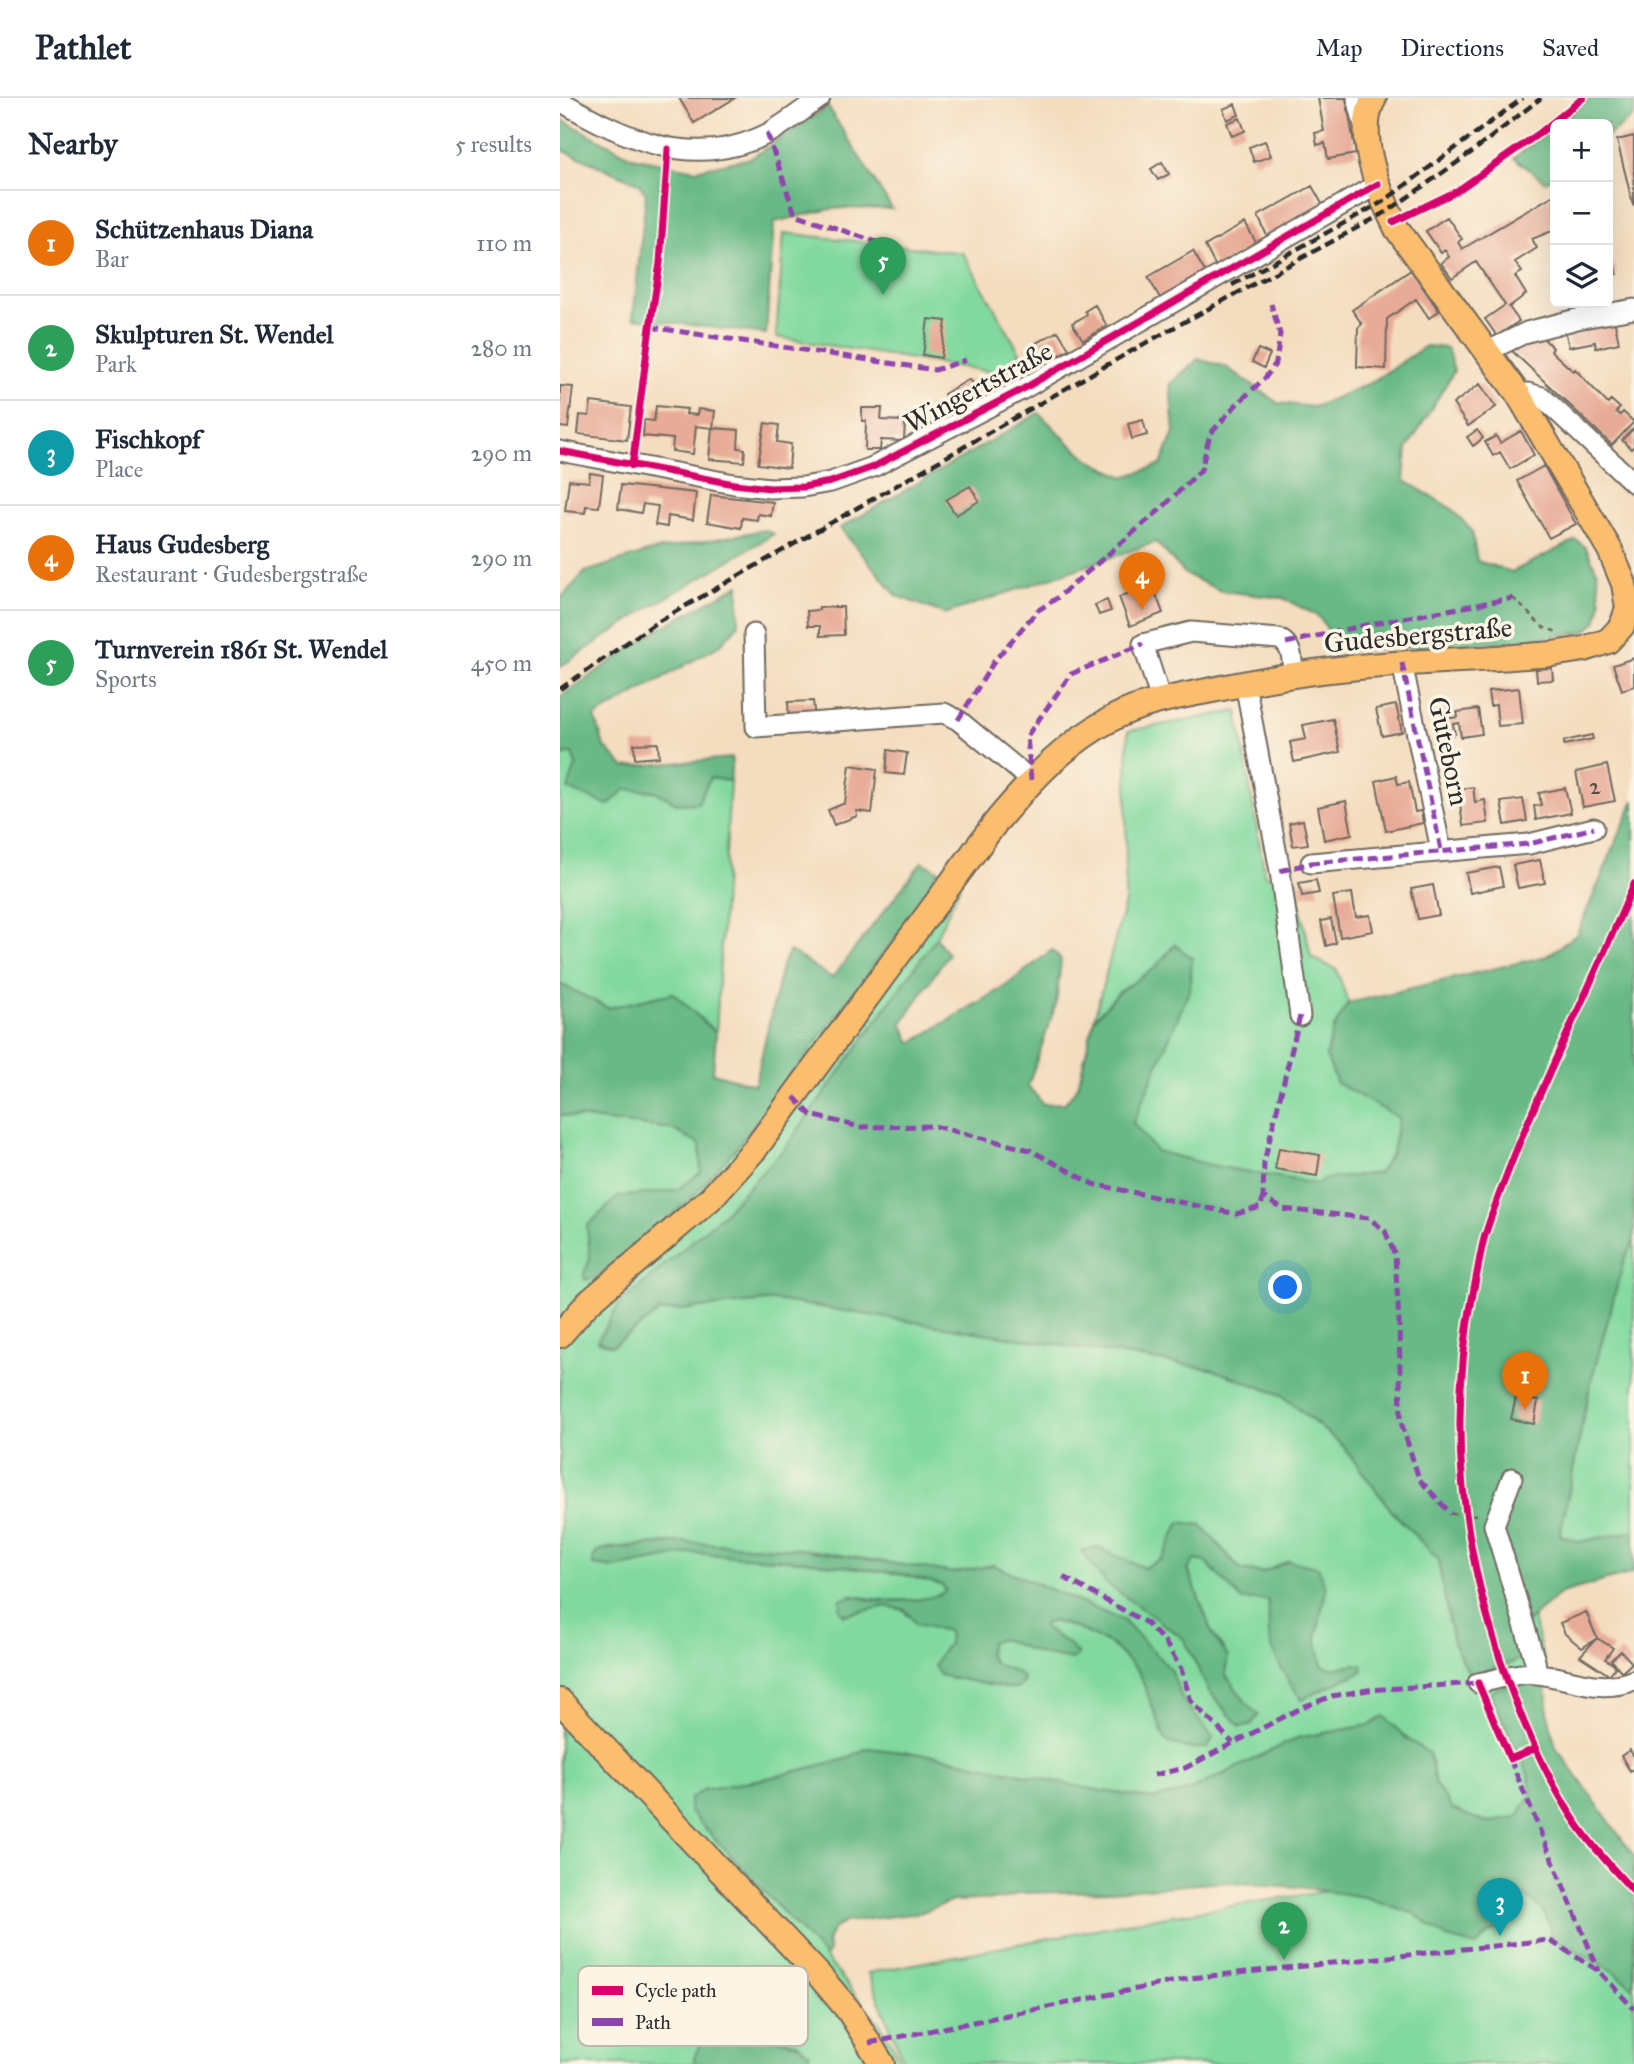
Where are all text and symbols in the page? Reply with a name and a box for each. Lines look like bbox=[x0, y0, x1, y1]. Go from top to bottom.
text: Pathlet bbox=[35, 28, 132, 68]
text: Map bbox=[1316, 33, 1363, 63]
text: Directions bbox=[1401, 33, 1504, 63]
text: Saved bbox=[1542, 33, 1599, 63]
map controls bbox=[1550, 119, 1613, 308]
button: + bbox=[1550, 119, 1613, 182]
text: Nearby bbox=[28, 126, 118, 162]
text: 5 results bbox=[455, 130, 532, 158]
button: − bbox=[1550, 182, 1613, 245]
text: Schützenhaus Diana bbox=[95, 213, 313, 245]
text: 1 bbox=[46, 229, 56, 257]
text: 110 m bbox=[476, 229, 532, 257]
pin: 5 bbox=[860, 237, 906, 295]
text: Bar bbox=[95, 245, 129, 273]
button: layers bbox=[1550, 245, 1613, 308]
text: Skulpturen St. Wendel bbox=[95, 318, 334, 350]
street label: Wingertstraße bbox=[898, 333, 1058, 441]
text: 2 bbox=[45, 334, 57, 362]
text: 280 m bbox=[471, 334, 532, 362]
text: Park bbox=[95, 350, 137, 378]
text: Fischkopf bbox=[95, 423, 201, 455]
text: 3 bbox=[46, 439, 56, 467]
text: 290 m bbox=[471, 439, 532, 467]
text: Place bbox=[95, 455, 143, 483]
text: Haus Gudesberg bbox=[95, 528, 269, 560]
text: 4 bbox=[45, 544, 57, 572]
text: 290 m bbox=[471, 544, 532, 572]
pin: 4 bbox=[1119, 552, 1165, 610]
text: Restaurant · Gudesbergstraße bbox=[95, 560, 368, 588]
street label: Gudesbergstraße bbox=[1322, 609, 1514, 661]
text: Turnverein 1861 St. Wendel bbox=[95, 633, 388, 665]
text: 5 bbox=[46, 649, 56, 677]
text: 450 m bbox=[471, 649, 532, 677]
text: Sports bbox=[95, 665, 157, 693]
street label: Guteborn bbox=[1420, 693, 1478, 809]
house number: 2 bbox=[1589, 771, 1601, 801]
your location bbox=[1268, 1270, 1302, 1304]
pin: 1 bbox=[1502, 1352, 1548, 1410]
pin: 3 bbox=[1477, 1878, 1523, 1936]
pin: 2 bbox=[1261, 1902, 1307, 1960]
legend bbox=[578, 1966, 808, 2046]
text: Cycle path bbox=[635, 1979, 717, 2002]
text: Path bbox=[635, 2011, 671, 2034]

